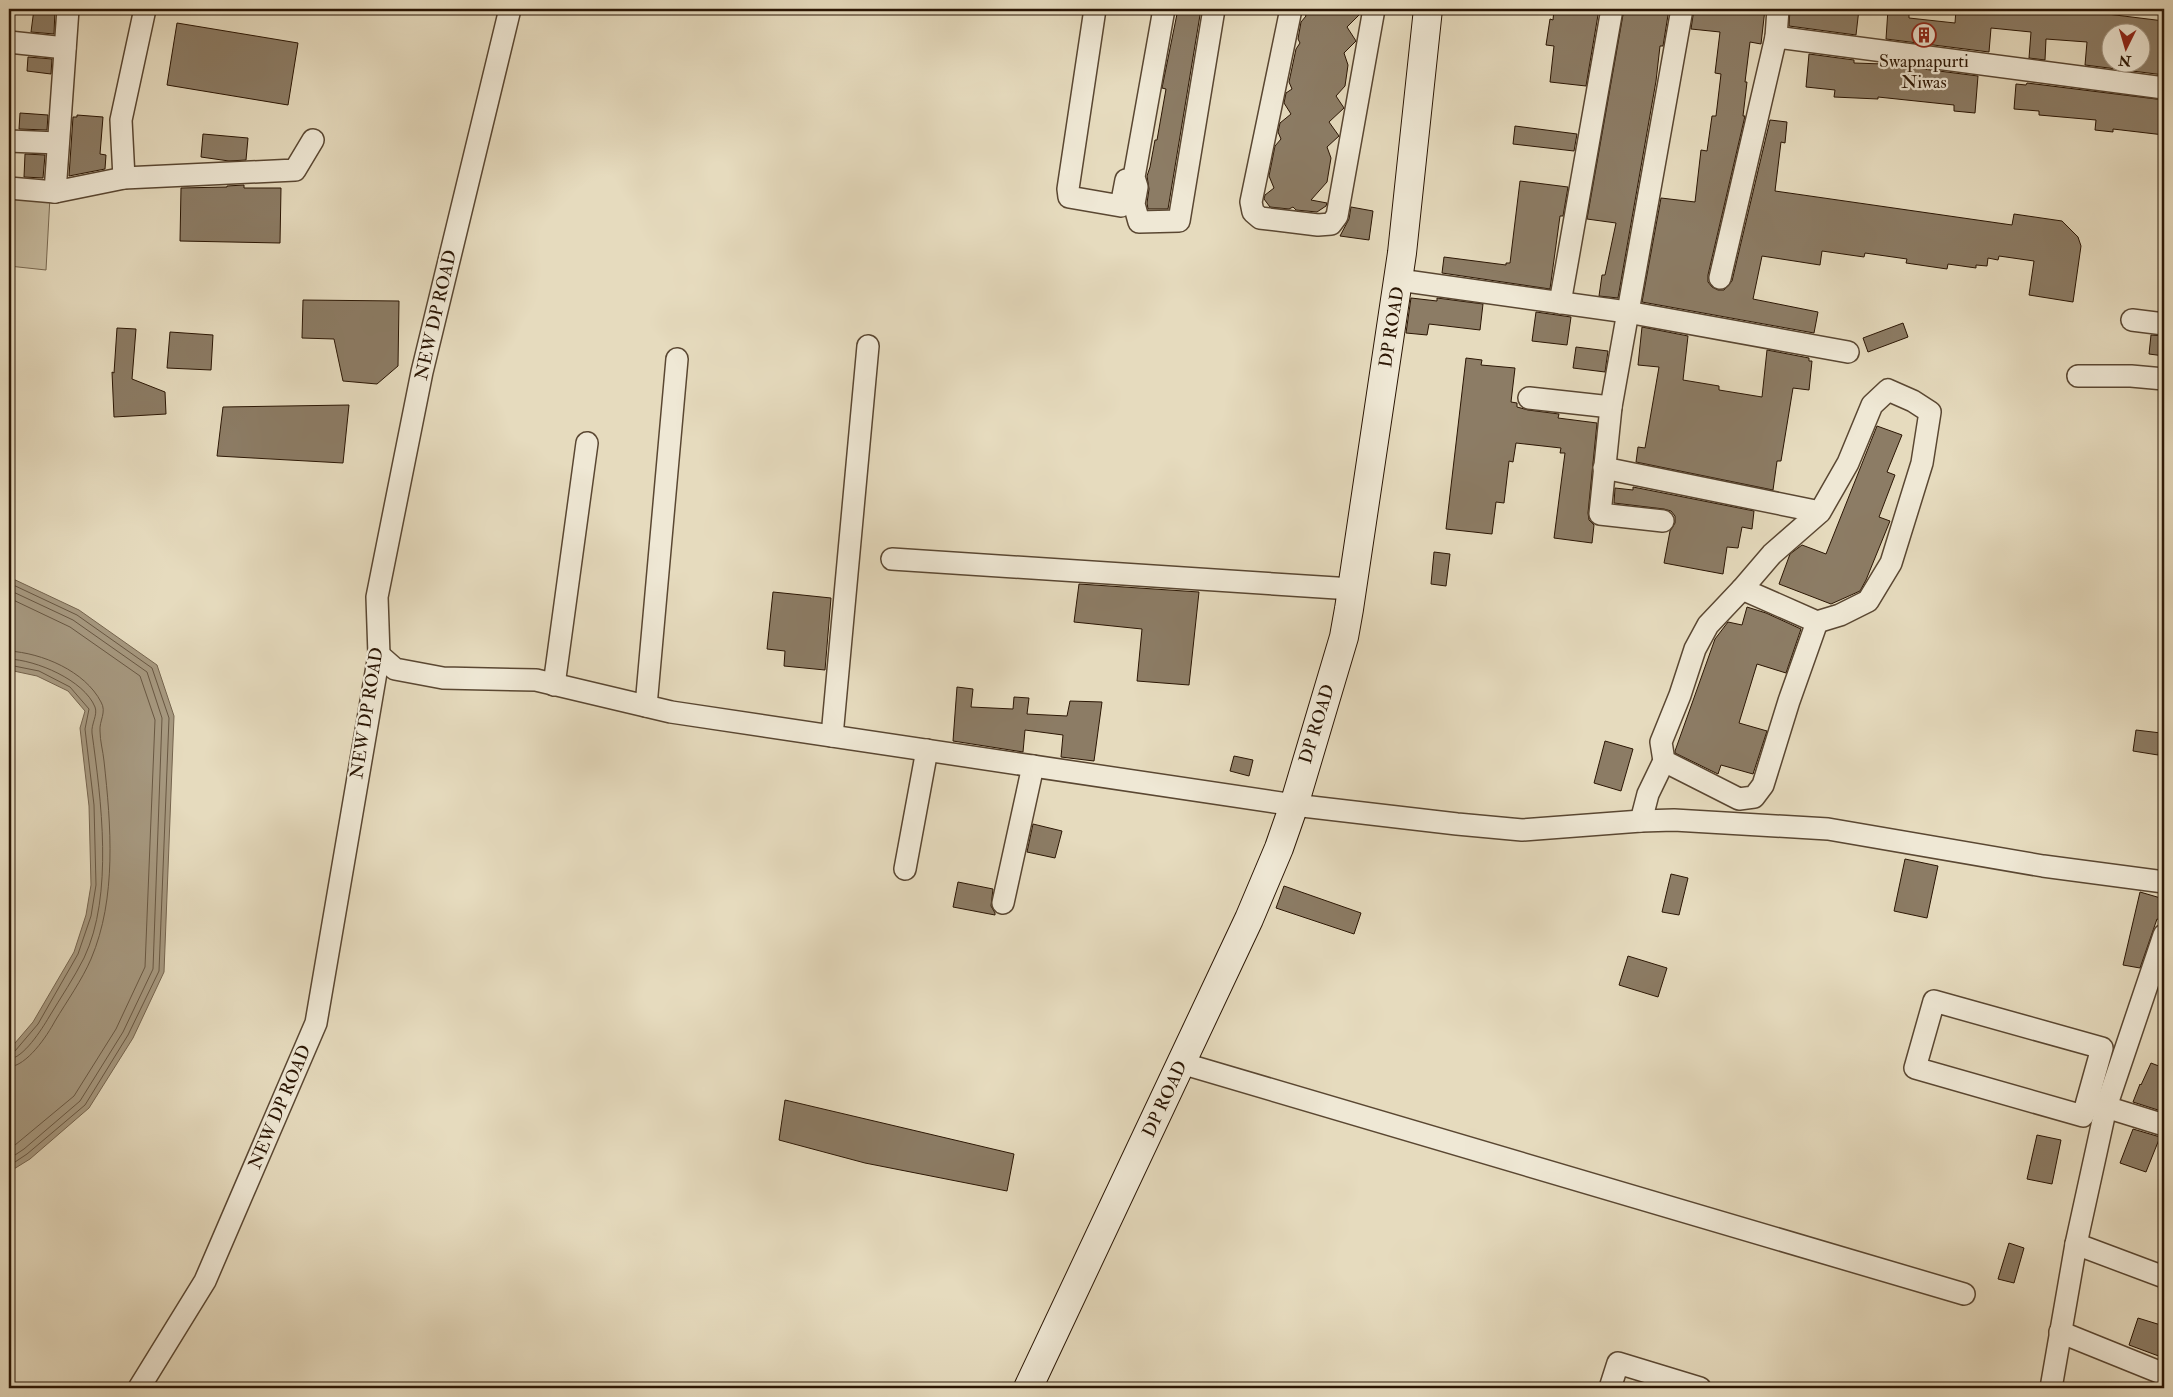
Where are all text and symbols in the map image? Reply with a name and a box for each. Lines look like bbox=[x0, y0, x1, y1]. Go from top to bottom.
building icon: Swapnapurti Niwas bbox=[1911, 22, 1937, 48]
north arrow bbox=[2100, 22, 2150, 72]
place label: Swapnapurti Niwas bbox=[1879, 50, 1969, 94]
text: N bbox=[2117, 51, 2133, 70]
street label: NEW DP ROAD bbox=[410, 248, 462, 382]
street label: DP ROAD bbox=[1374, 285, 1410, 369]
street label: NEW DP ROAD bbox=[345, 646, 389, 780]
street label: DP ROAD bbox=[1294, 681, 1340, 767]
street label: NEW DP ROAD bbox=[243, 1041, 317, 1173]
street label: DP ROAD bbox=[1137, 1057, 1193, 1141]

